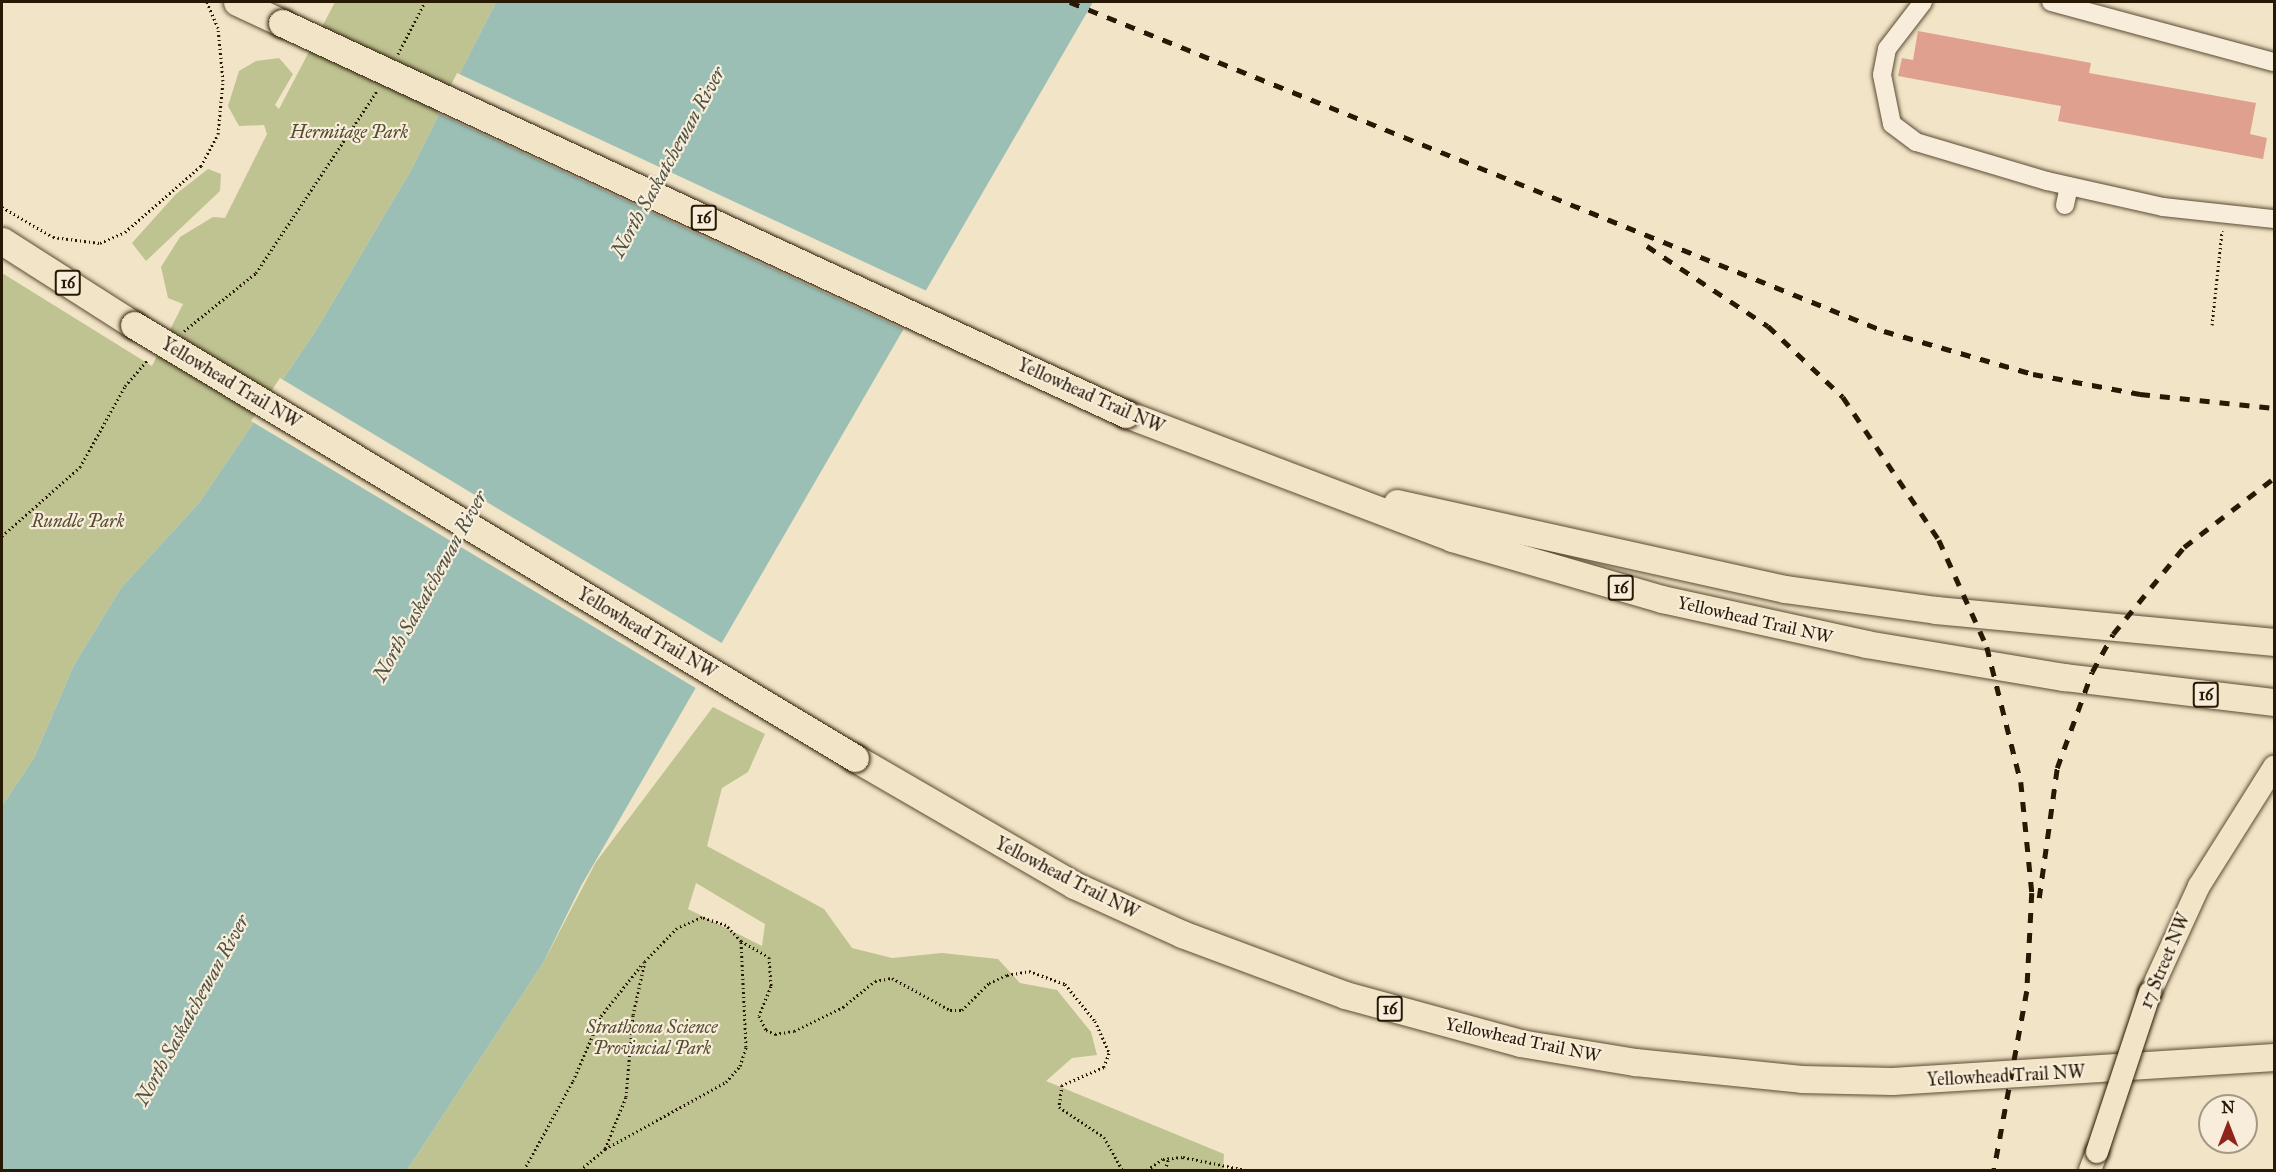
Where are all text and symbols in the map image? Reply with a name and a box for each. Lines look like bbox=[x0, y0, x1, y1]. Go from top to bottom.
water label: North Saskatchewan River bbox=[606, 63, 730, 261]
park label: Hermitage Park bbox=[290, 121, 408, 143]
road number: 16 bbox=[690, 205, 718, 231]
road number: 16 bbox=[54, 270, 82, 296]
street label: Yellowhead Trail NW bbox=[158, 333, 304, 433]
street label: Yellowhead Trail NW bbox=[1014, 354, 1168, 438]
water label: North Saskatchewan River bbox=[368, 487, 492, 685]
park label: Rundle Park bbox=[31, 510, 125, 532]
road number: 16 bbox=[1608, 575, 1634, 601]
street label: Yellowhead Trail NW bbox=[574, 583, 720, 683]
street label: Yellowhead Trail NW bbox=[1675, 592, 1835, 648]
road number: 16 bbox=[2192, 682, 2220, 708]
street label: Yellowhead Trail NW bbox=[992, 832, 1142, 924]
street label: 17 Street NW bbox=[2135, 910, 2195, 1012]
water label: North Saskatchewan River bbox=[130, 911, 254, 1109]
road number: 16 bbox=[1376, 996, 1404, 1022]
street label: Yellowhead Trail NW bbox=[1443, 1013, 1603, 1067]
park label: Strathcona Science Provincial Park bbox=[586, 1017, 718, 1060]
street label: Yellowhead Trail NW bbox=[1926, 1061, 2086, 1091]
north arrow bbox=[2198, 1094, 2258, 1154]
text: N bbox=[2221, 1098, 2235, 1117]

